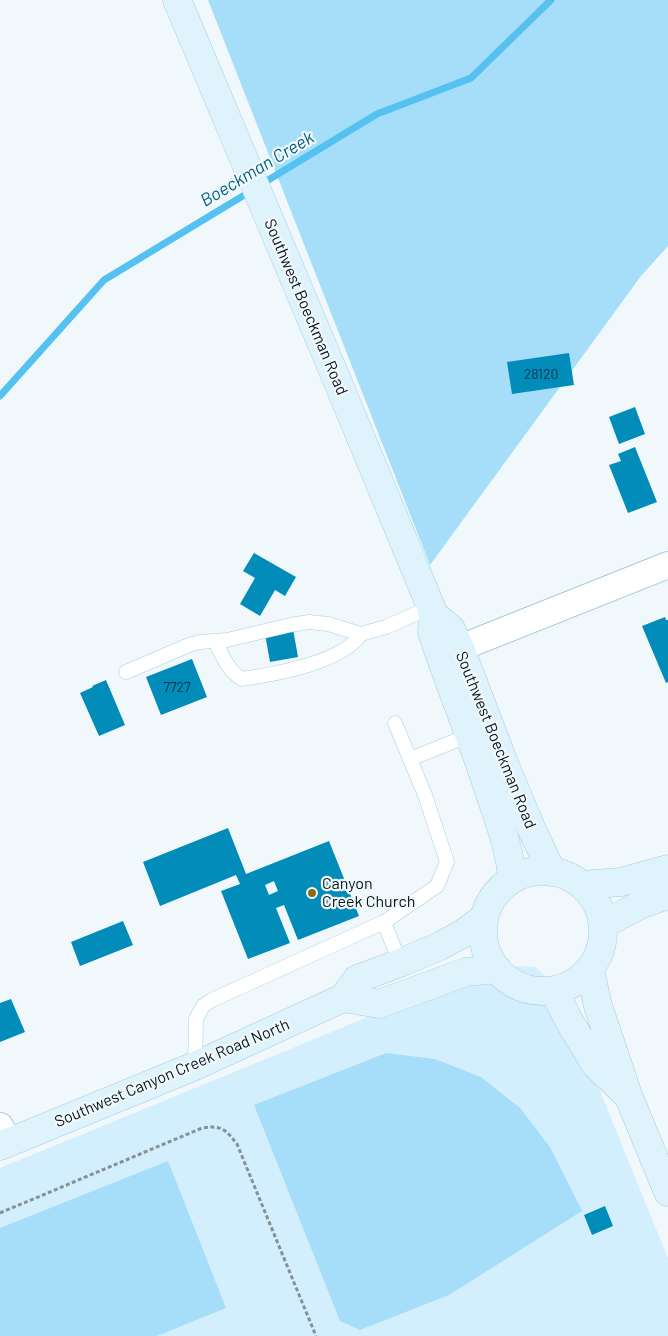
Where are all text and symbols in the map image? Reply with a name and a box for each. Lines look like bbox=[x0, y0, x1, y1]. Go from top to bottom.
water label: Boeckman Creek bbox=[196, 127, 318, 211]
street label: Southwest Boeckman Road bbox=[260, 216, 352, 398]
house number: 28120 bbox=[524, 366, 558, 382]
street label: Southwest Boeckman Road bbox=[452, 649, 540, 831]
house number: 7727 bbox=[163, 679, 191, 695]
place label: Canyon Creek Church bbox=[322, 874, 415, 912]
marker: Canyon Creek Church bbox=[306, 887, 318, 899]
street label: Southwest Canyon Creek Road North bbox=[52, 1015, 292, 1131]

